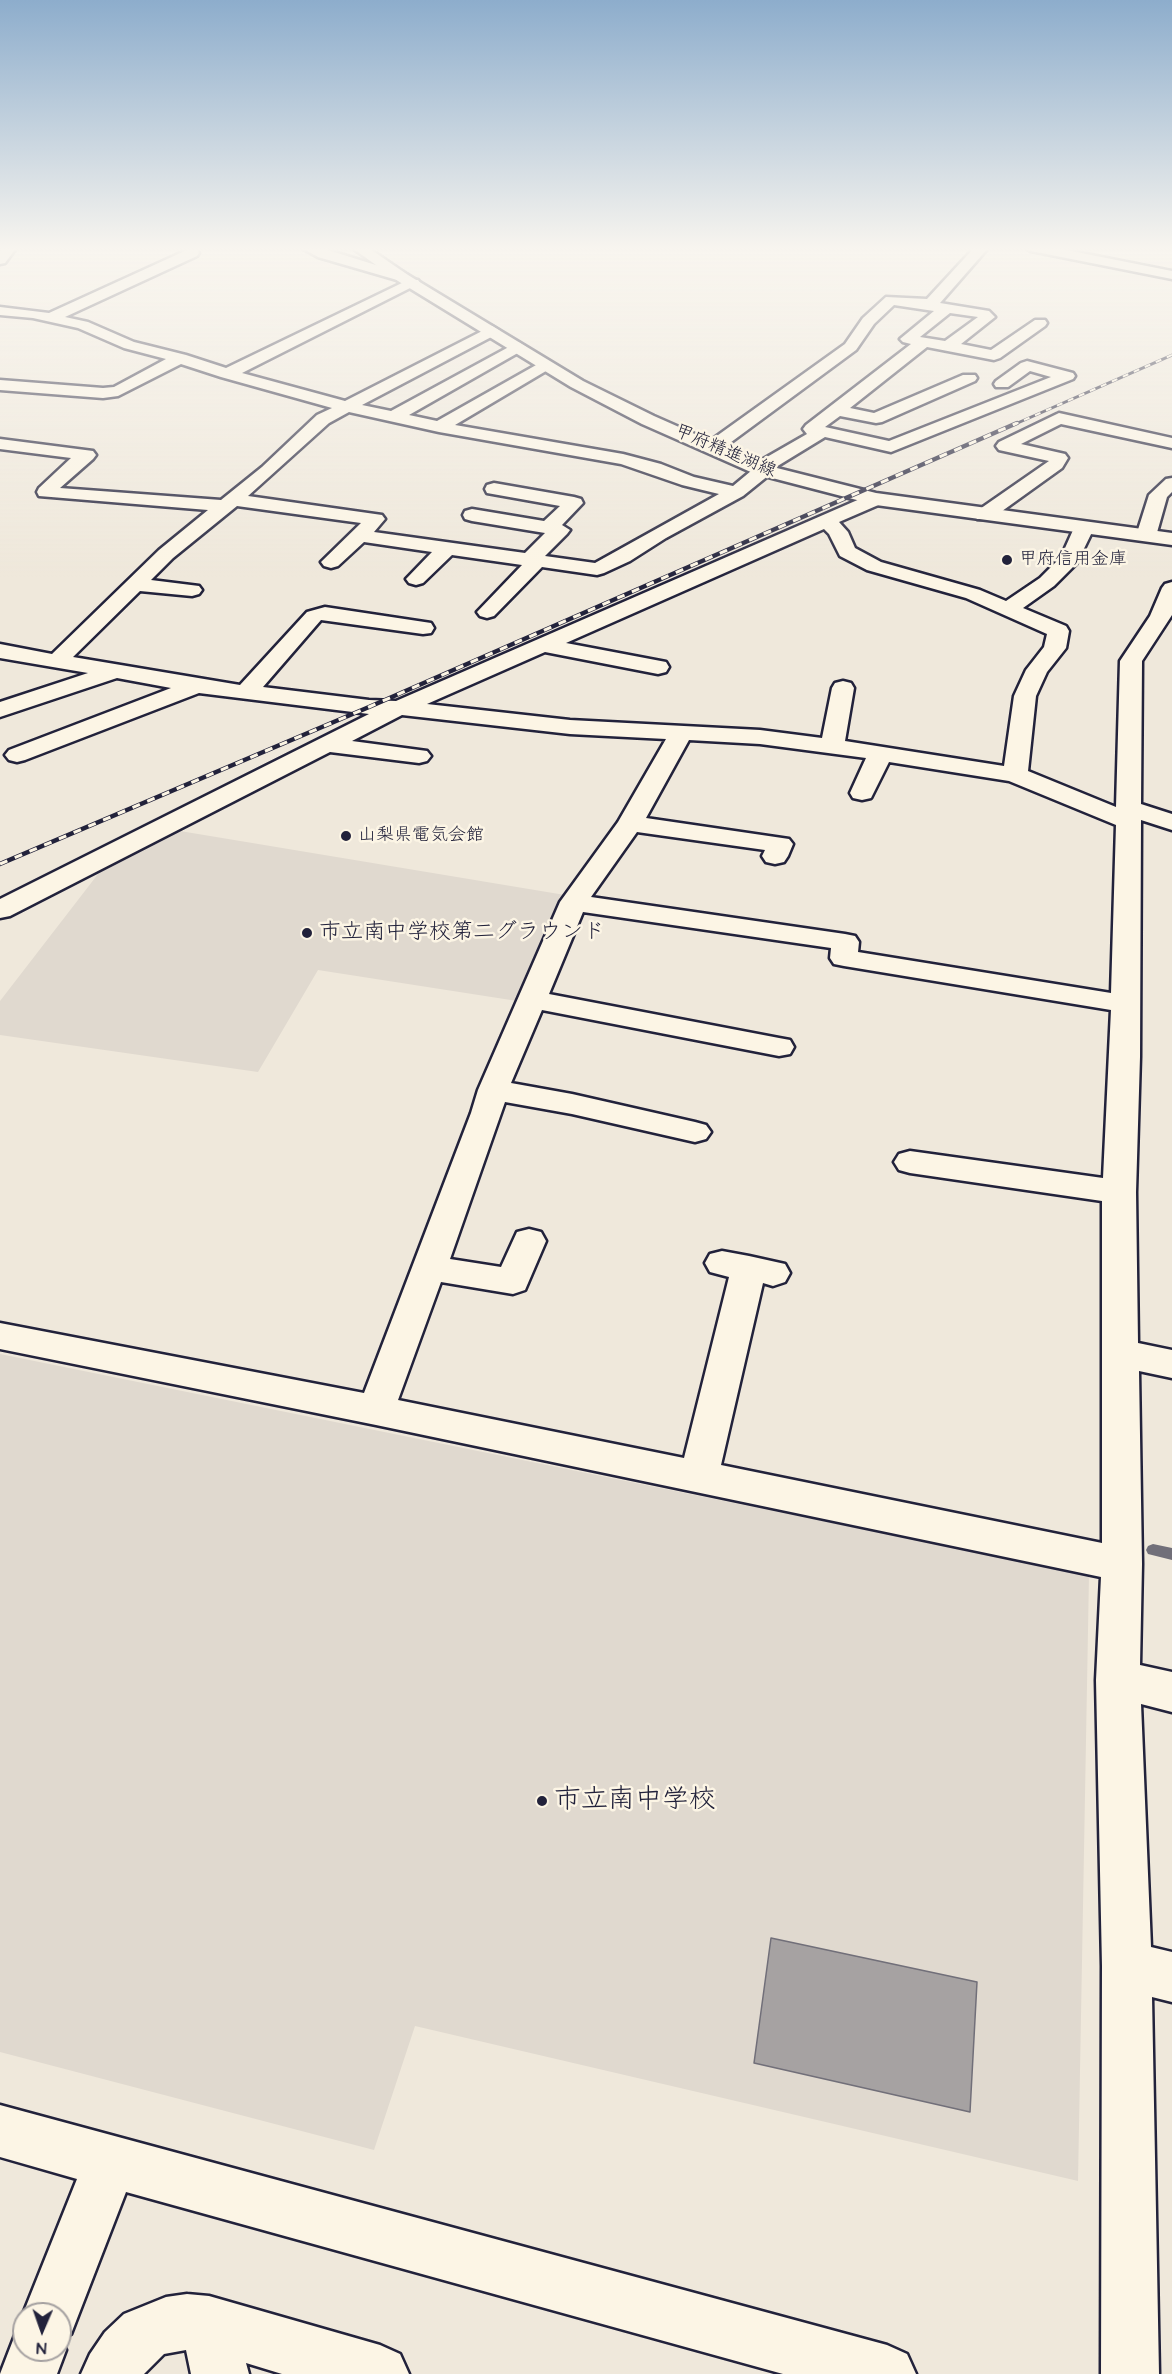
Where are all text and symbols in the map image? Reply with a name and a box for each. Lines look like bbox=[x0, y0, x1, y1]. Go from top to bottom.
street label: 甲府精進湖線 bbox=[671, 421, 779, 483]
place label: 甲府信用金庫 bbox=[1019, 549, 1127, 571]
marker: 甲府信用金庫 bbox=[1000, 553, 1014, 567]
place label: 山梨県電気会館 bbox=[358, 825, 484, 847]
marker: 山梨県電気会館 bbox=[339, 829, 353, 843]
place label: 市立南中学校第二グラウンド bbox=[319, 920, 605, 946]
marker: 市立南中学校第二グラウンド bbox=[300, 926, 314, 940]
place label: 市立南中学校 bbox=[554, 1785, 716, 1817]
marker: 市立南中学校 bbox=[535, 1794, 549, 1808]
north arrow bbox=[12, 2302, 72, 2362]
text: N bbox=[36, 2337, 47, 2359]

